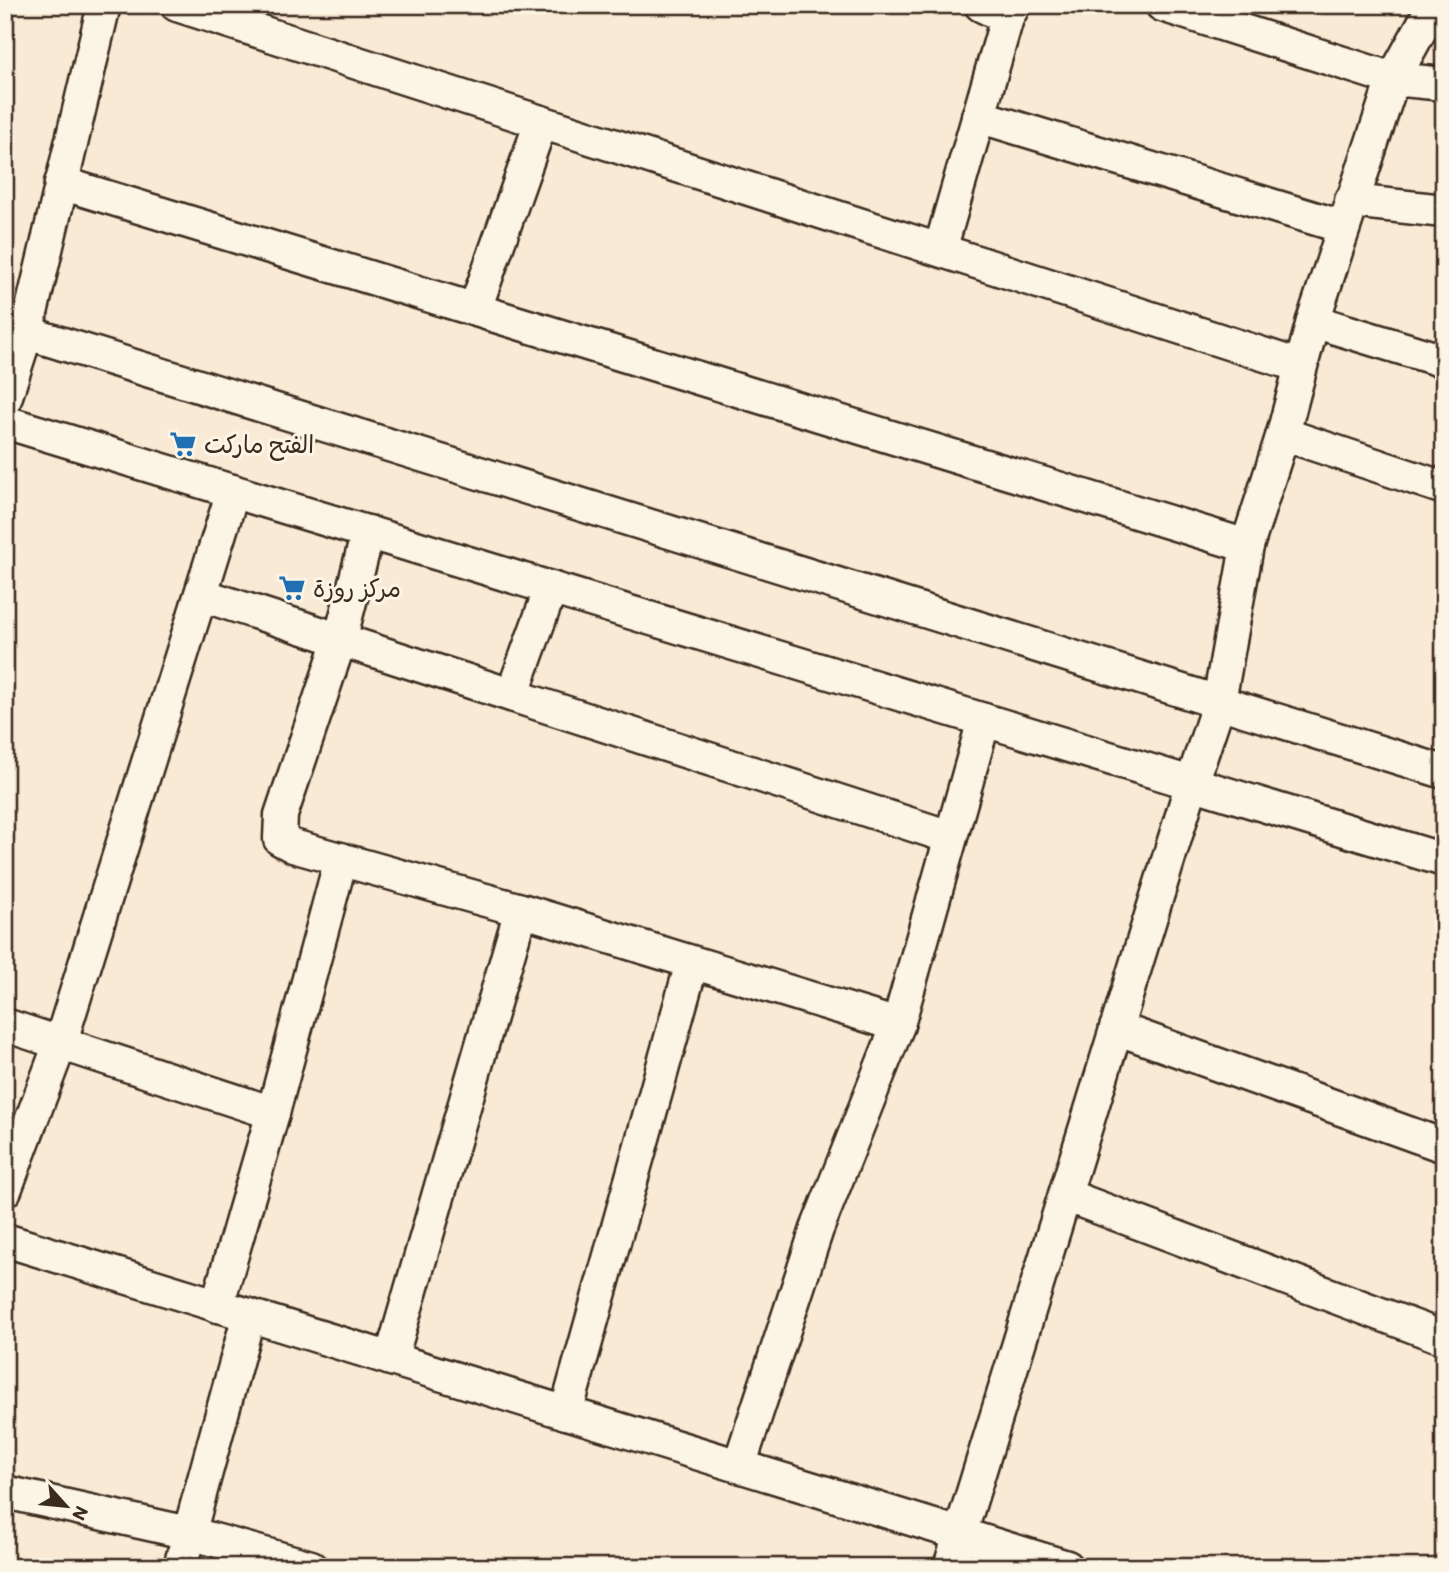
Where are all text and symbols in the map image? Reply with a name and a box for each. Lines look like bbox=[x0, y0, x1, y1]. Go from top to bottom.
supermarket icon: الفتح ماركت bbox=[168, 429, 198, 459]
place label: الفتح ماركت bbox=[204, 430, 314, 461]
supermarket icon: مركز روزة bbox=[277, 573, 307, 603]
place label: مركز روزة bbox=[313, 574, 401, 603]
north arrow bbox=[32, 1470, 102, 1540]
text: N bbox=[68, 1503, 94, 1524]

